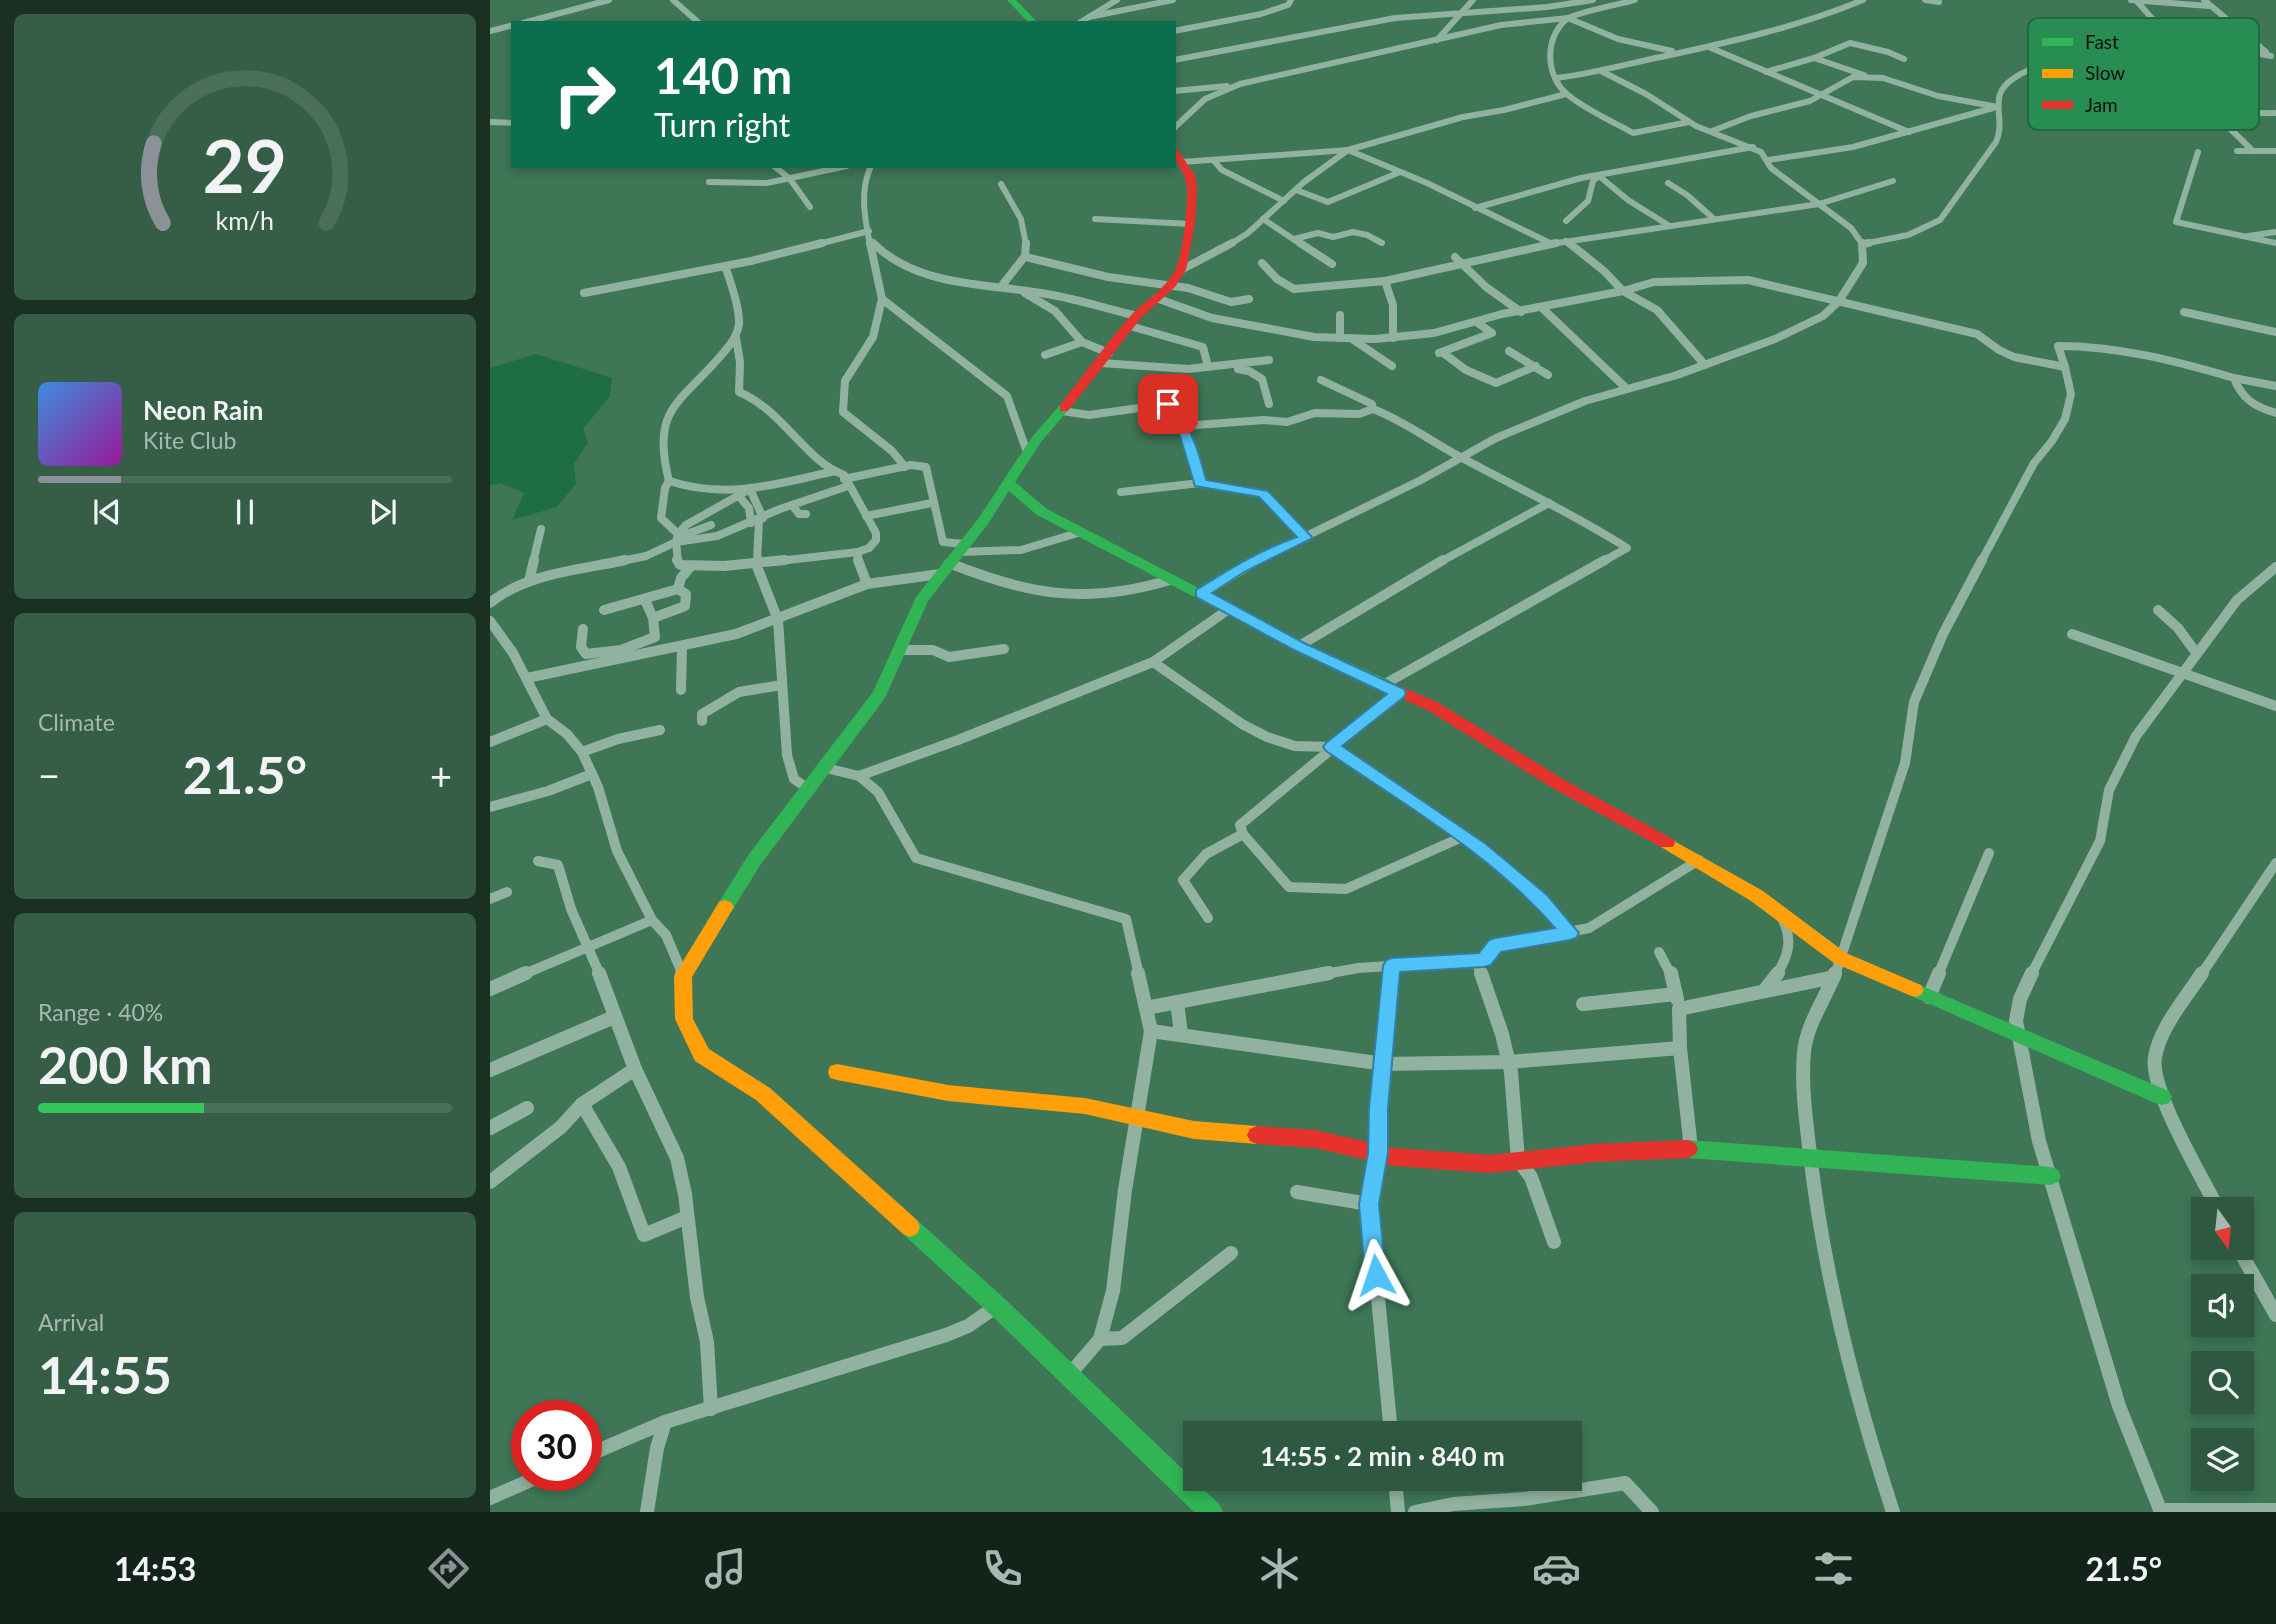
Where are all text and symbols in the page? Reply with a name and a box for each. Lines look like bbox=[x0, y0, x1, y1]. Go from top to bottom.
legend bbox=[2028, 18, 2259, 130]
text: Fast bbox=[2085, 30, 2119, 53]
text: 140 m bbox=[654, 46, 792, 104]
icon: right bbox=[539, 49, 630, 140]
text: Slow bbox=[2085, 61, 2125, 84]
text: Jam bbox=[2085, 93, 2118, 116]
text: Turn right bbox=[654, 105, 790, 144]
text: 29 bbox=[203, 121, 287, 209]
text: km/h bbox=[216, 205, 274, 235]
pin bbox=[1138, 374, 1198, 434]
icon: arrive bbox=[1149, 385, 1187, 423]
text: Neon Rain bbox=[143, 394, 263, 426]
text: Kite Club bbox=[143, 426, 236, 454]
icon: previous bbox=[88, 493, 126, 531]
icon: pause bbox=[226, 493, 264, 531]
icon: next bbox=[364, 493, 402, 531]
text: Climate bbox=[38, 708, 115, 736]
text: 21.5° bbox=[183, 743, 307, 805]
text: − bbox=[38, 752, 60, 798]
text: + bbox=[430, 752, 452, 798]
text: Range · 40% bbox=[38, 998, 163, 1026]
text: 200 km bbox=[38, 1033, 212, 1095]
north arrow bbox=[2191, 1197, 2254, 1260]
map controls bbox=[2191, 1197, 2254, 1491]
position arrow bbox=[1339, 1238, 1413, 1312]
button: sound bbox=[2191, 1274, 2254, 1337]
text: Arrival bbox=[38, 1308, 104, 1336]
text: 14:55 bbox=[38, 1343, 172, 1405]
button: search bbox=[2191, 1351, 2254, 1414]
speed limit sign: 30 bbox=[511, 1400, 602, 1491]
button: layers bbox=[2191, 1428, 2254, 1491]
text: 14:55 · 2 min · 840 m bbox=[1260, 1440, 1505, 1472]
icon: directions bbox=[424, 1544, 473, 1593]
icon: music bbox=[701, 1544, 750, 1593]
icon: phone bbox=[978, 1544, 1027, 1593]
icon: climate bbox=[1255, 1544, 1304, 1593]
icon: car bbox=[1532, 1544, 1581, 1593]
icon: filters bbox=[1809, 1544, 1858, 1593]
text: 14:53 bbox=[114, 1549, 196, 1588]
text: 21.5° bbox=[2085, 1549, 2162, 1588]

